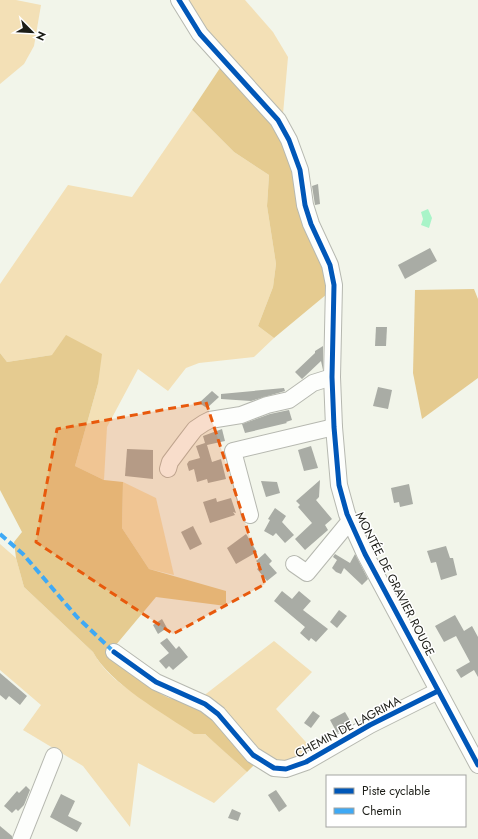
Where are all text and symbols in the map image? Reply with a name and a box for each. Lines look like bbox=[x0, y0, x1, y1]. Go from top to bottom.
north arrow bbox=[12, 12, 52, 52]
text: N bbox=[32, 29, 50, 43]
street label: MONTÉE DE GRAVIER ROUGE bbox=[351, 509, 439, 659]
street label: CHEMIN DE LAGRIMA bbox=[292, 691, 404, 762]
legend bbox=[326, 775, 466, 827]
text: Piste cyclable bbox=[362, 782, 430, 800]
text: Chemin bbox=[362, 802, 401, 820]

